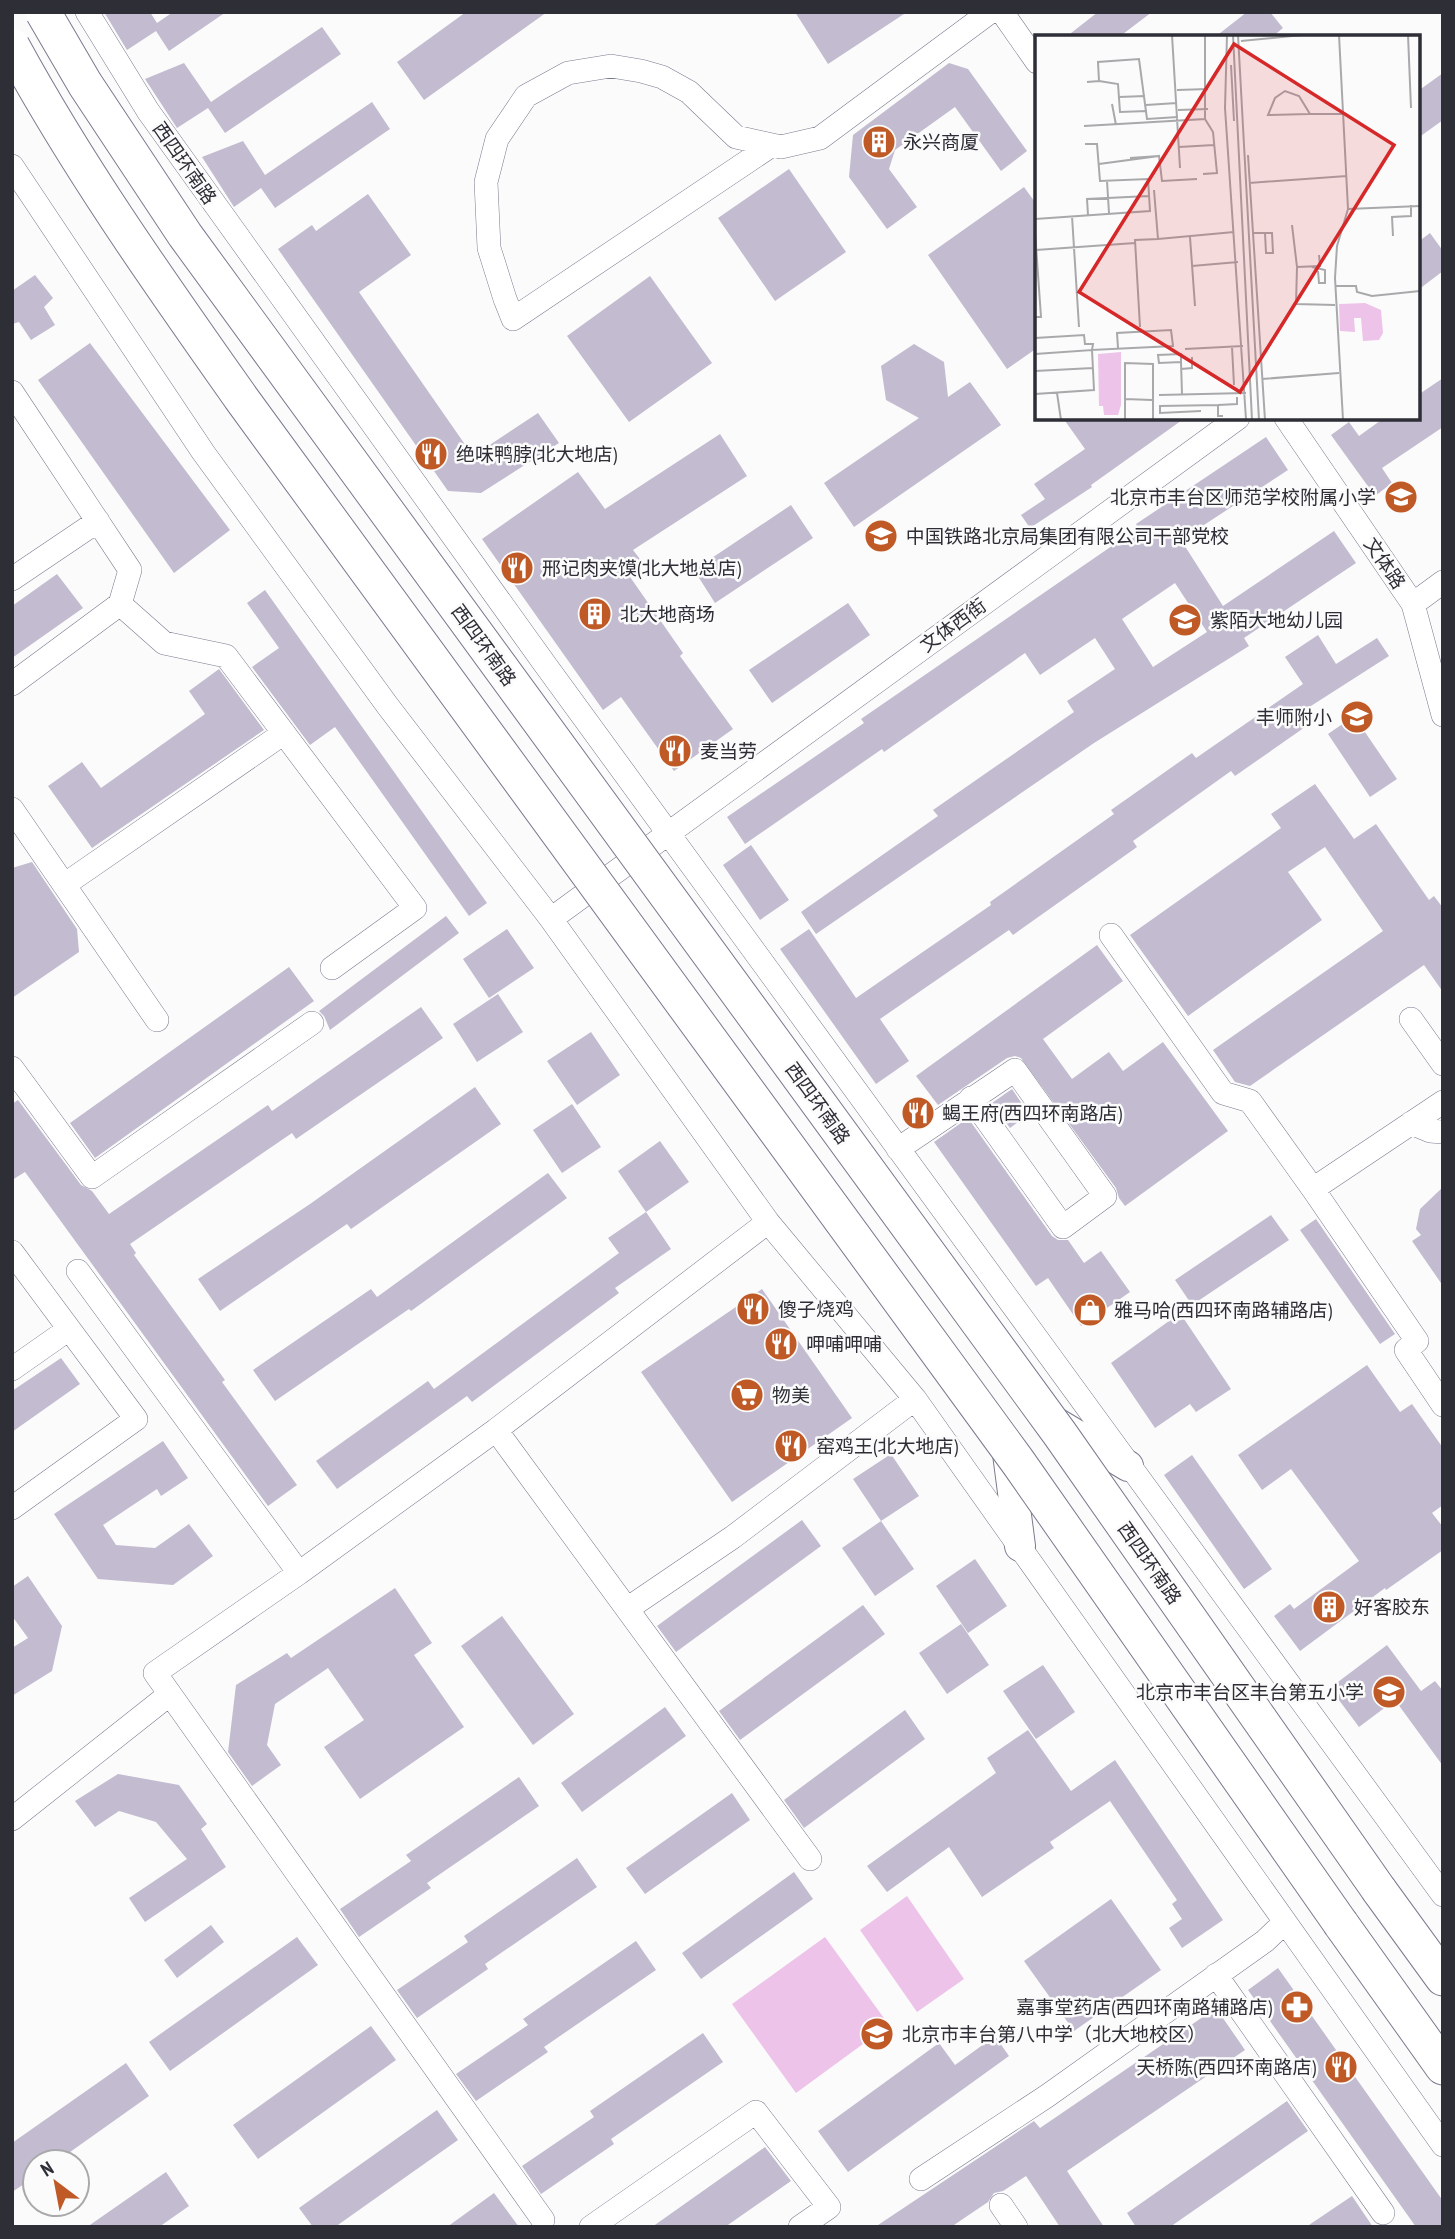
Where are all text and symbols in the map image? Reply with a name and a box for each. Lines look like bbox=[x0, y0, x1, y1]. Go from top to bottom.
inset map bbox=[1035, 35, 1420, 420]
street label: 西四环南路 bbox=[148, 117, 222, 209]
building icon: 永兴商厦 bbox=[860, 123, 898, 161]
place label: 永兴商厦 bbox=[903, 130, 979, 154]
restaurant icon: 绝味鸭脖(北大地店) bbox=[412, 435, 450, 473]
place label: 绝味鸭脖(北大地店) bbox=[456, 442, 617, 466]
school or university icon: 北京市丰台区师范学校附属小学 bbox=[1382, 478, 1420, 516]
place label: 北京市丰台区师范学校附属小学 bbox=[1110, 485, 1376, 509]
school or university icon: 中国铁路北京局集团有限公司干部党校 bbox=[862, 517, 900, 555]
place label: 中国铁路北京局集团有限公司干部党校 bbox=[906, 524, 1229, 548]
street label: 文体路 bbox=[1359, 533, 1411, 593]
restaurant icon: 邢记肉夹馍(北大地总店) bbox=[498, 549, 536, 587]
place label: 邢记肉夹馍(北大地总店) bbox=[542, 556, 741, 580]
street label: 文体西街 bbox=[915, 593, 991, 657]
building icon: 北大地商场 bbox=[576, 595, 614, 633]
street label: 西四环南路 bbox=[446, 600, 522, 690]
school or university icon: 紫陌大地幼儿园 bbox=[1166, 601, 1204, 639]
place label: 北大地商场 bbox=[620, 602, 715, 626]
place label: 紫陌大地幼儿园 bbox=[1210, 608, 1343, 632]
school or university icon: 丰师附小 bbox=[1338, 698, 1376, 736]
place label: 丰师附小 bbox=[1256, 705, 1332, 729]
restaurant icon: 麦当劳 bbox=[656, 732, 694, 770]
place label: 麦当劳 bbox=[700, 739, 757, 763]
street label: 西四环南路 bbox=[780, 1058, 856, 1148]
restaurant icon: 蝎王府(西四环南路店) bbox=[899, 1094, 937, 1132]
place label: 蝎王府(西四环南路店) bbox=[942, 1101, 1122, 1125]
restaurant icon: 傻子烧鸡 bbox=[734, 1290, 772, 1328]
shop icon: 雅马哈(西四环南路辅路店) bbox=[1071, 1291, 1109, 1329]
place label: 傻子烧鸡 bbox=[778, 1297, 854, 1321]
place label: 雅马哈(西四环南路辅路店) bbox=[1114, 1298, 1332, 1322]
restaurant icon: 呷哺呷哺 bbox=[762, 1325, 800, 1363]
place label: 呷哺呷哺 bbox=[806, 1332, 882, 1356]
supermarket icon: 物美 bbox=[728, 1376, 766, 1414]
place label: 物美 bbox=[772, 1383, 810, 1407]
restaurant icon: 窑鸡王(北大地店) bbox=[772, 1427, 810, 1465]
place label: 窑鸡王(北大地店) bbox=[816, 1434, 958, 1458]
street label: 西四环南路 bbox=[1113, 1517, 1187, 1609]
building icon: 好客胶东 bbox=[1310, 1588, 1348, 1626]
place label: 好客胶东 bbox=[1354, 1595, 1430, 1619]
school or university icon: 北京市丰台区丰台第五小学 bbox=[1370, 1673, 1408, 1711]
place label: 北京市丰台区丰台第五小学 bbox=[1136, 1680, 1364, 1704]
pharmacy icon: 嘉事堂药店(西四环南路辅路店) bbox=[1278, 1988, 1316, 2026]
place label: 嘉事堂药店(西四环南路辅路店) bbox=[1016, 1995, 1273, 2019]
school or university icon: 北京市丰台第八中学（北大地校区） bbox=[858, 2015, 896, 2053]
place label: 北京市丰台第八中学（北大地校区） bbox=[902, 2022, 1206, 2046]
restaurant icon: 天桥陈(西四环南路店) bbox=[1322, 2048, 1360, 2086]
place label: 天桥陈(西四环南路店) bbox=[1136, 2055, 1317, 2079]
north arrow bbox=[21, 2148, 91, 2218]
text: N bbox=[36, 2156, 58, 2181]

